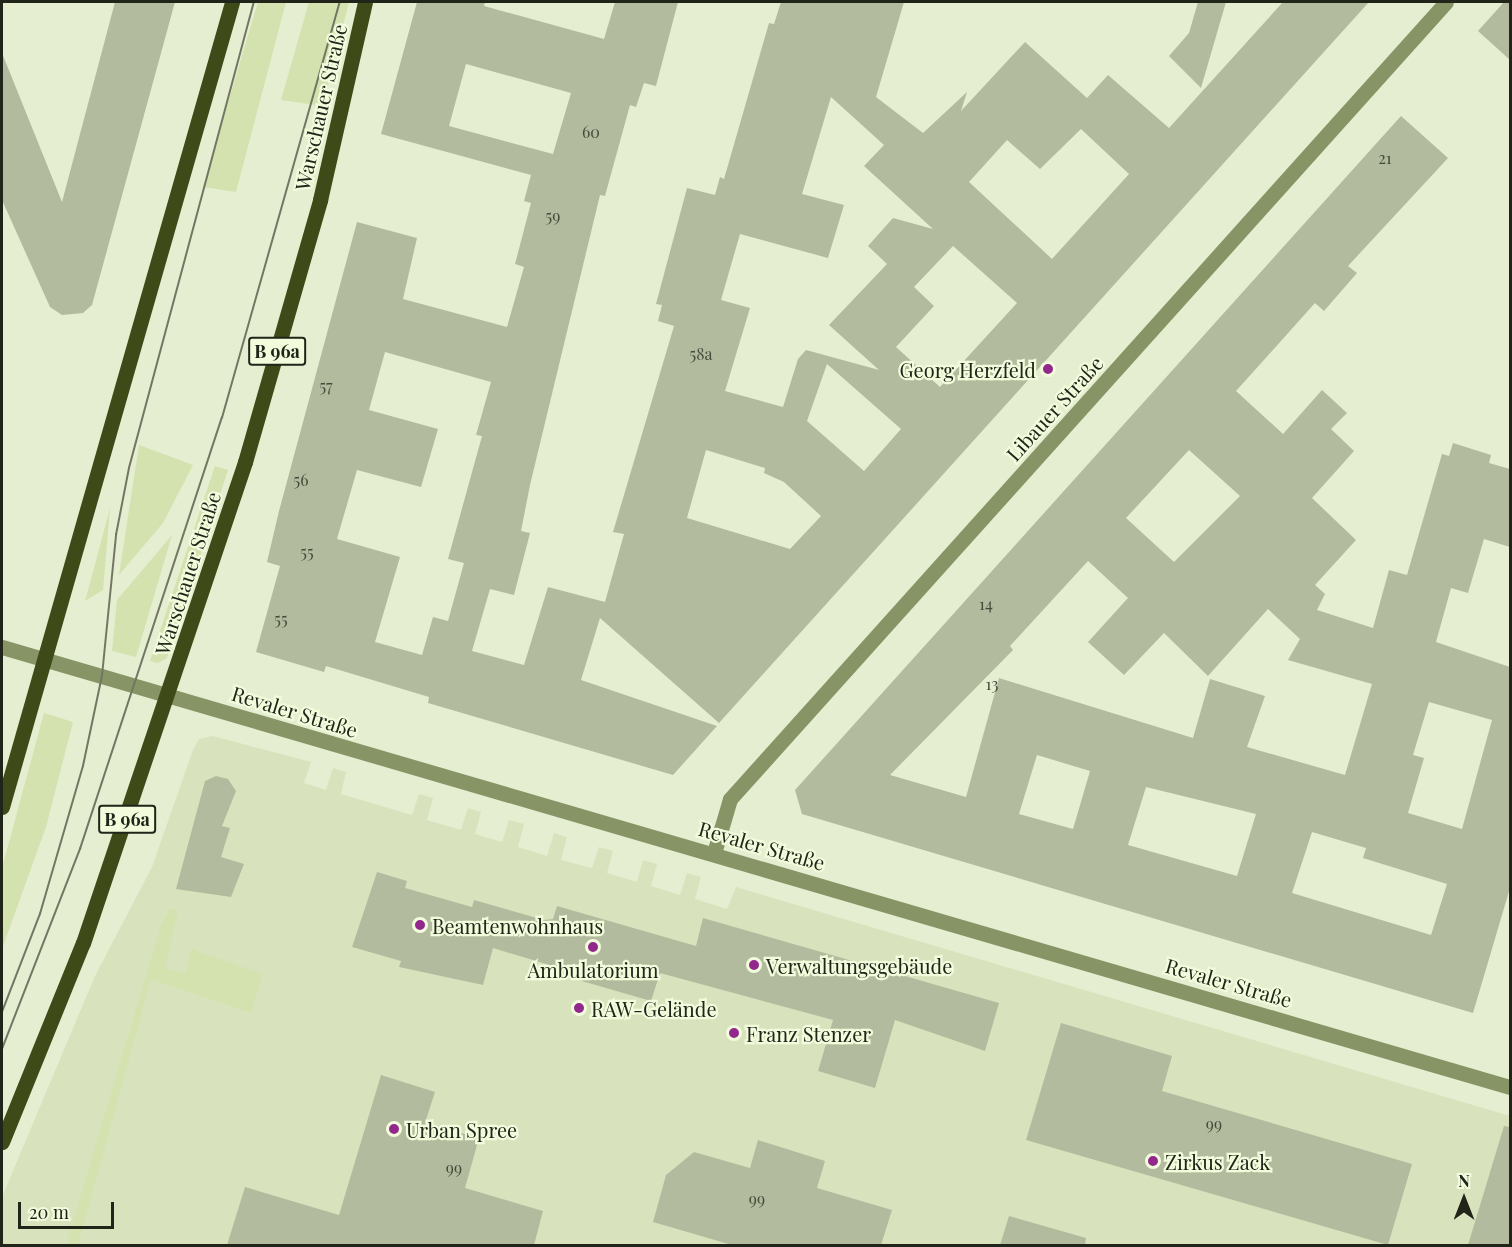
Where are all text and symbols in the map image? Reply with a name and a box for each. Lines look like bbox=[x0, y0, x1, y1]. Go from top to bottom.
street label: Warschauer Straße bbox=[289, 21, 351, 193]
house number: 60 bbox=[582, 122, 600, 142]
house number: 21 bbox=[1378, 148, 1392, 168]
house number: 59 bbox=[546, 206, 560, 226]
road number: B 96a bbox=[247, 336, 307, 366]
house number: 58a bbox=[690, 344, 712, 364]
street label: Libauer Straße bbox=[1001, 351, 1107, 465]
place label: Georg Herzfeld bbox=[900, 357, 1036, 381]
marker: Georg Herzfeld bbox=[1041, 362, 1055, 376]
house number: 57 bbox=[319, 376, 333, 396]
house number: 56 bbox=[294, 470, 308, 490]
street label: Warschauer Straße bbox=[149, 488, 225, 658]
house number: 55 bbox=[300, 542, 314, 562]
house number: 14 bbox=[979, 594, 993, 614]
house number: 55 bbox=[274, 609, 288, 629]
house number: 13 bbox=[986, 674, 998, 694]
street label: Revaler Straße bbox=[229, 680, 361, 742]
road number: B 96a bbox=[97, 804, 157, 834]
street label: Revaler Straße bbox=[696, 815, 828, 875]
place label: Beamtenwohnhaus bbox=[432, 913, 603, 937]
marker: Beamtenwohnhaus bbox=[413, 918, 427, 932]
marker: Ambulatorium bbox=[586, 940, 600, 954]
street label: Revaler Straße bbox=[1163, 952, 1295, 1012]
place label: Verwaltungsgebäude bbox=[766, 953, 952, 977]
place label: Ambulatorium bbox=[527, 957, 659, 981]
marker: Verwaltungsgebäude bbox=[747, 958, 761, 972]
place label: RAW-Gelände bbox=[591, 996, 716, 1020]
marker: RAW-Gelände bbox=[572, 1001, 586, 1015]
place label: Franz Stenzer bbox=[746, 1021, 871, 1045]
marker: Franz Stenzer bbox=[727, 1026, 741, 1040]
house number: 99 bbox=[1206, 1114, 1222, 1134]
place label: Urban Spree bbox=[406, 1117, 517, 1141]
marker: Urban Spree bbox=[387, 1122, 401, 1136]
place label: Zirkus Zack bbox=[1165, 1149, 1270, 1173]
marker: Zirkus Zack bbox=[1146, 1154, 1160, 1168]
house number: 99 bbox=[446, 1158, 462, 1178]
north arrow bbox=[1434, 1169, 1494, 1229]
text: N bbox=[1458, 1170, 1470, 1191]
house number: 99 bbox=[749, 1189, 765, 1209]
scale bar bbox=[21, 1190, 117, 1228]
text: 20 m bbox=[29, 1200, 69, 1224]

